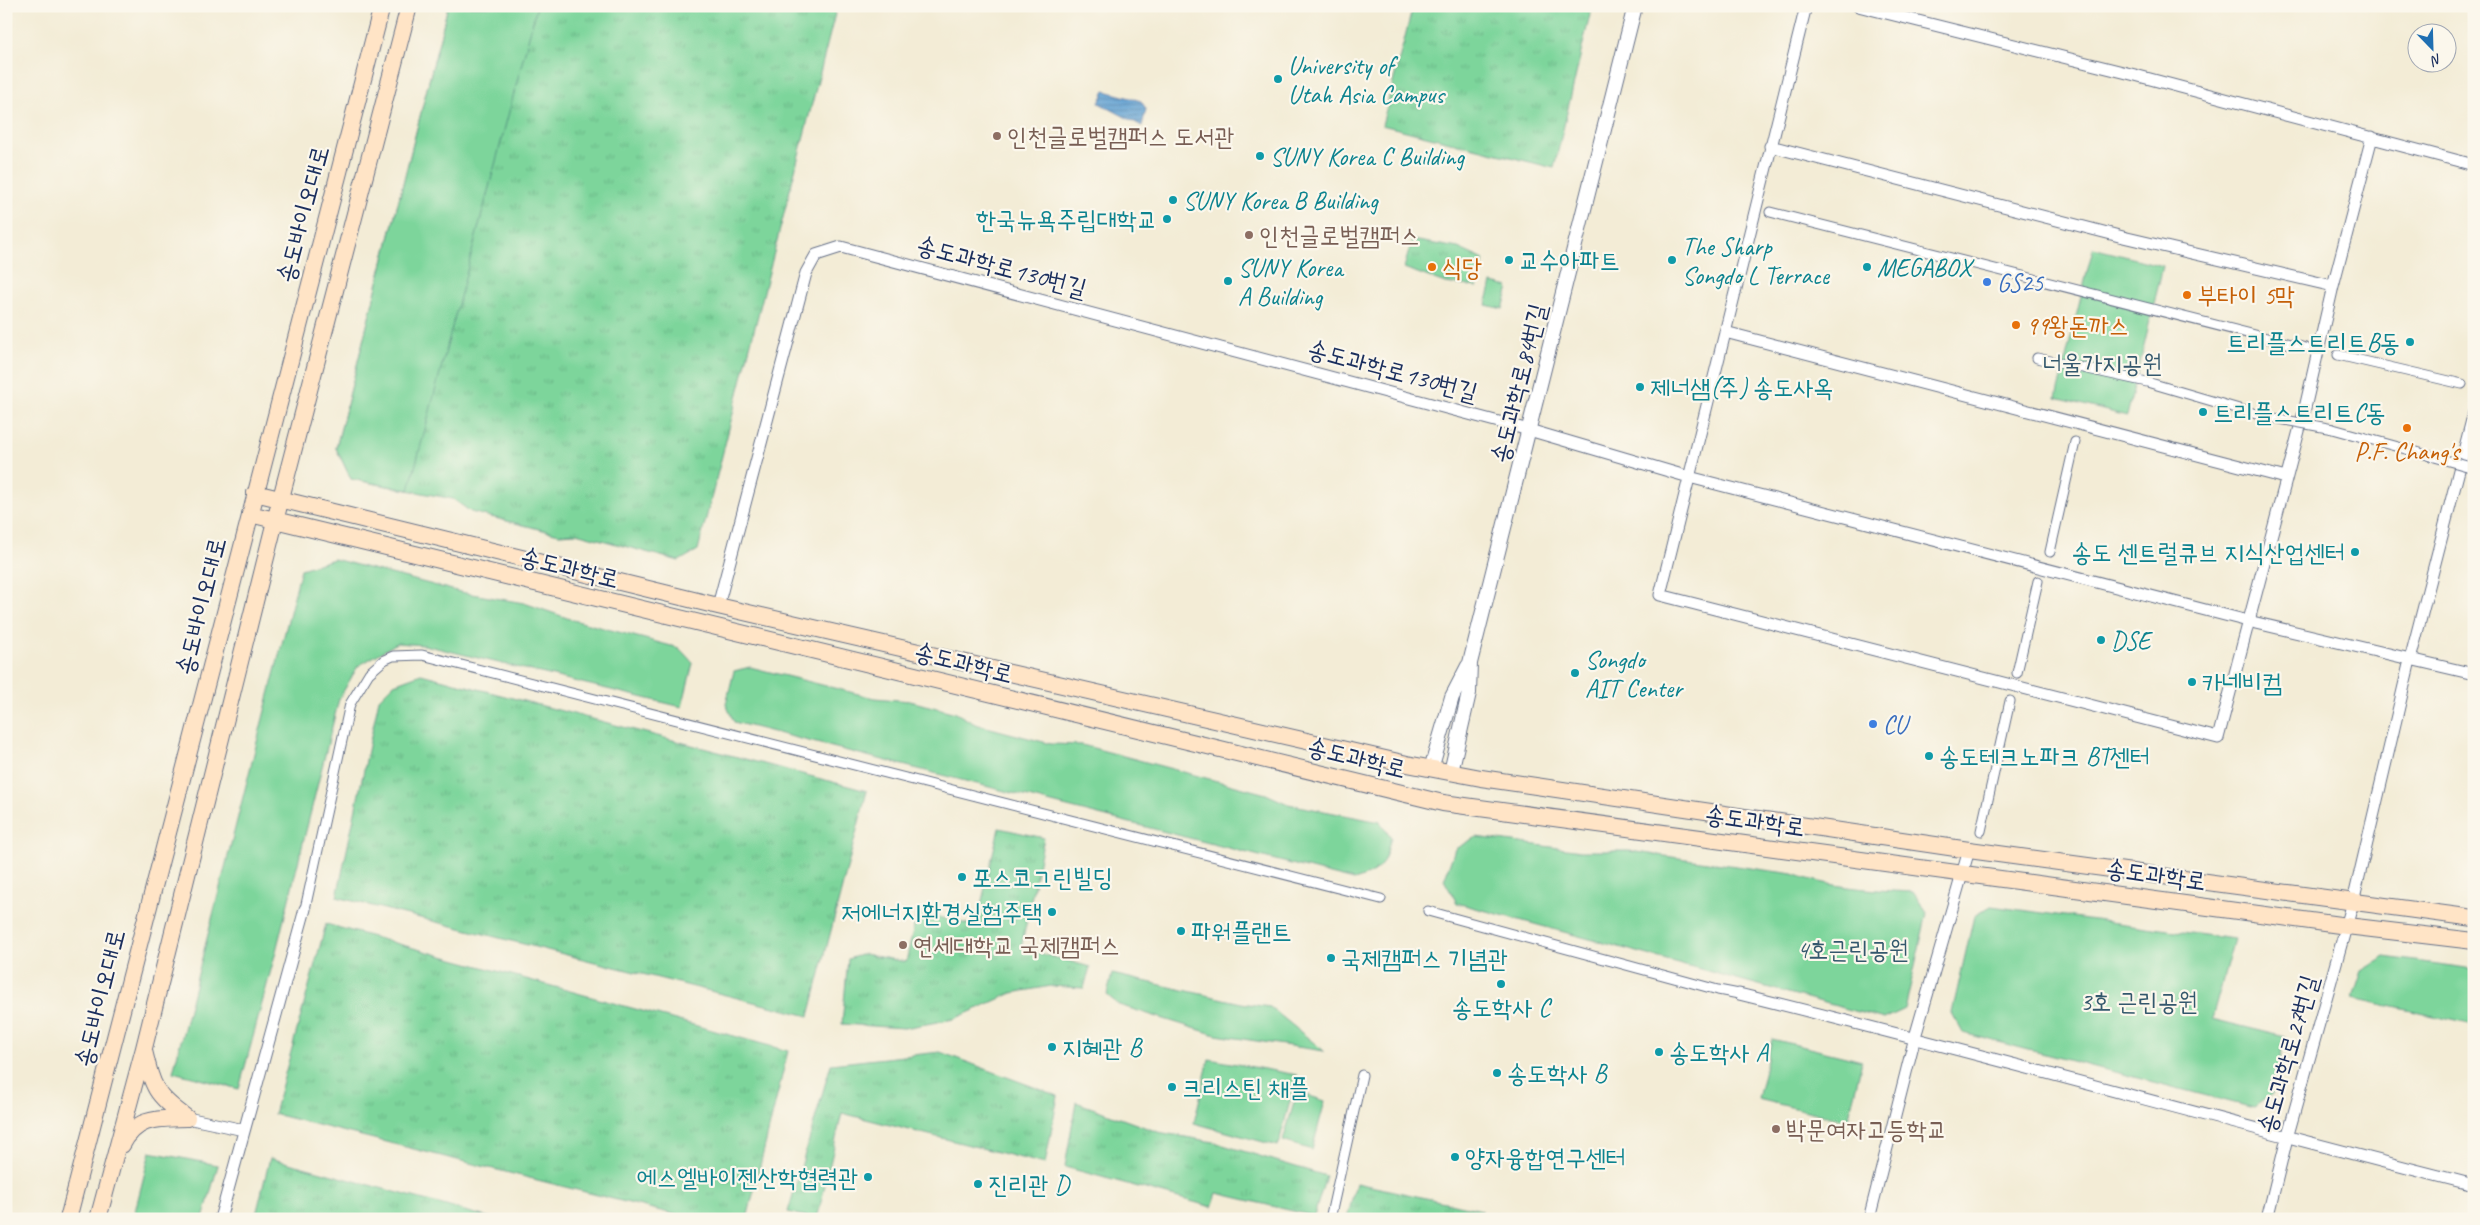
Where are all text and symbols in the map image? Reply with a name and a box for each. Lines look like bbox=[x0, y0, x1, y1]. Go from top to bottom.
north arrow bbox=[2408, 22, 2458, 72]
place label: University of Utah Asia Campus bbox=[1288, 50, 1446, 111]
text: N bbox=[2427, 50, 2444, 70]
marker: University of Utah Asia Campus bbox=[1272, 73, 1284, 85]
place label: 인천글로벌캠퍼스 도서관 bbox=[1007, 121, 1234, 153]
marker: 인천글로벌캠퍼스 도서관 bbox=[991, 130, 1003, 142]
place label: SUNY Korea C Building bbox=[1270, 141, 1465, 173]
street label: 송도바이오대로 bbox=[269, 142, 337, 286]
marker: SUNY Korea C Building bbox=[1254, 150, 1266, 162]
place label: SUNY Korea B Building bbox=[1183, 185, 1379, 217]
marker: SUNY Korea B Building bbox=[1167, 194, 1179, 206]
place label: 한국뉴욕주립대학교 bbox=[976, 204, 1157, 236]
marker: 한국뉴욕주립대학교 bbox=[1161, 213, 1173, 225]
place label: 인천글로벌캠퍼스 bbox=[1259, 220, 1420, 252]
street label: 송도과학로130번길 bbox=[913, 229, 1090, 305]
marker: 인천글로벌캠퍼스 bbox=[1243, 229, 1255, 241]
place label: The Sharp Songdo L Terrace bbox=[1682, 231, 1831, 292]
place label: 교수아파트 bbox=[1519, 245, 1620, 277]
place label: SUNY Korea A Building bbox=[1238, 252, 1345, 313]
place label: 식당 bbox=[1442, 252, 1482, 284]
place label: MEGABOX bbox=[1877, 252, 1975, 284]
marker: 교수아파트 bbox=[1503, 254, 1515, 266]
marker: The Sharp Songdo L Terrace bbox=[1666, 254, 1678, 266]
marker: 식당 bbox=[1426, 261, 1438, 273]
marker: MEGABOX bbox=[1861, 261, 1873, 273]
place label: GS25 bbox=[1997, 267, 2045, 299]
marker: SUNY Korea A Building bbox=[1222, 275, 1234, 287]
marker: GS25 bbox=[1981, 276, 1993, 288]
place label: 부타이 5막 bbox=[2197, 280, 2295, 312]
marker: 부타이 5막 bbox=[2181, 289, 2193, 301]
street label: 송도과학로84번길 bbox=[1484, 300, 1554, 466]
place label: 99왕돈까스 bbox=[2026, 310, 2129, 342]
marker: 99왕돈까스 bbox=[2010, 319, 2022, 331]
place label: 트리플스트리트B동 bbox=[2226, 327, 2400, 359]
street label: 송도과학로130번길 bbox=[1304, 333, 1481, 409]
marker: 트리플스트리트B동 bbox=[2404, 336, 2416, 348]
park label: 너울가지공원 bbox=[2042, 348, 2162, 380]
place label: 제너샘(주) 송도사옥 bbox=[1650, 372, 1834, 404]
marker: 제너샘(주) 송도사옥 bbox=[1634, 381, 1646, 393]
place label: 트리플스트리트C동 bbox=[2213, 397, 2386, 429]
marker: 트리플스트리트C동 bbox=[2197, 406, 2209, 418]
marker: P.F. Chang's bbox=[2401, 422, 2413, 434]
place label: P.F. Chang's bbox=[2355, 436, 2462, 468]
street label: 송도바이오대로 bbox=[168, 534, 234, 678]
place label: 송도 센트럴큐브 지식산업센터 bbox=[2071, 537, 2345, 569]
street label: 송도과학로 bbox=[517, 540, 622, 596]
marker: 송도 센트럴큐브 지식산업센터 bbox=[2349, 546, 2361, 558]
place label: DSE bbox=[2111, 625, 2153, 657]
marker: DSE bbox=[2095, 634, 2107, 646]
street label: 송도과학로 bbox=[911, 635, 1016, 691]
place label: Songdo AIT Center bbox=[1585, 644, 1684, 705]
marker: Songdo AIT Center bbox=[1569, 667, 1581, 679]
place label: 카네비컴 bbox=[2202, 667, 2282, 699]
marker: 카네비컴 bbox=[2186, 676, 2198, 688]
place label: CU bbox=[1883, 709, 1912, 741]
marker: CU bbox=[1867, 718, 1879, 730]
street label: 송도과학로 bbox=[1304, 730, 1409, 786]
place label: 송도테크노파크 BT센터 bbox=[1939, 741, 2150, 773]
marker: 송도테크노파크 BT센터 bbox=[1923, 750, 1935, 762]
street label: 송도과학로 bbox=[1703, 798, 1807, 844]
street label: 송도과학로 bbox=[2104, 852, 2208, 898]
place label: 포스코그린빌딩 bbox=[972, 862, 1113, 894]
marker: 포스코그린빌딩 bbox=[956, 871, 968, 883]
place label: 저에너지환경실험주택 bbox=[841, 897, 1042, 929]
marker: 저에너지환경실험주택 bbox=[1046, 906, 1058, 918]
place label: 파워플랜트 bbox=[1191, 916, 1292, 948]
marker: 파워플랜트 bbox=[1175, 925, 1187, 937]
street label: 송도바이오대로 bbox=[67, 926, 133, 1070]
place label: 연세대학교 국제캠퍼스 bbox=[913, 930, 1120, 962]
park label: 4호근린공원 bbox=[1797, 934, 1909, 966]
marker: 연세대학교 국제캠퍼스 bbox=[897, 939, 909, 951]
place label: 국제캠퍼스 기념관 bbox=[1341, 943, 1508, 975]
marker: 국제캠퍼스 기념관 bbox=[1325, 952, 1337, 964]
street label: 송도과학로27번길 bbox=[2250, 971, 2326, 1137]
marker: 송도학사 C bbox=[1495, 978, 1507, 990]
park label: 3호 근린공원 bbox=[2080, 986, 2198, 1018]
place label: 송도학사 C bbox=[1452, 992, 1552, 1024]
place label: 지혜관 B bbox=[1062, 1032, 1143, 1064]
place label: 송도학사 A bbox=[1669, 1037, 1770, 1069]
marker: 지혜관 B bbox=[1046, 1041, 1058, 1053]
marker: 송도학사 A bbox=[1653, 1046, 1665, 1058]
place label: 송도학사 B bbox=[1507, 1058, 1609, 1090]
marker: 송도학사 B bbox=[1491, 1067, 1503, 1079]
place label: 크리스틴 채플 bbox=[1182, 1072, 1309, 1104]
marker: 크리스틴 채플 bbox=[1166, 1081, 1178, 1093]
place label: 박문여자고등학교 bbox=[1786, 1114, 1947, 1146]
marker: 박문여자고등학교 bbox=[1770, 1123, 1782, 1135]
place label: 양자융합연구센터 bbox=[1465, 1142, 1626, 1174]
marker: 양자융합연구센터 bbox=[1449, 1151, 1461, 1163]
place label: 에스엘바이젠산학협력관 bbox=[637, 1162, 858, 1194]
place label: 진리관 D bbox=[988, 1169, 1071, 1201]
marker: 에스엘바이젠산학협력관 bbox=[862, 1171, 874, 1183]
marker: 진리관 D bbox=[972, 1178, 984, 1190]

